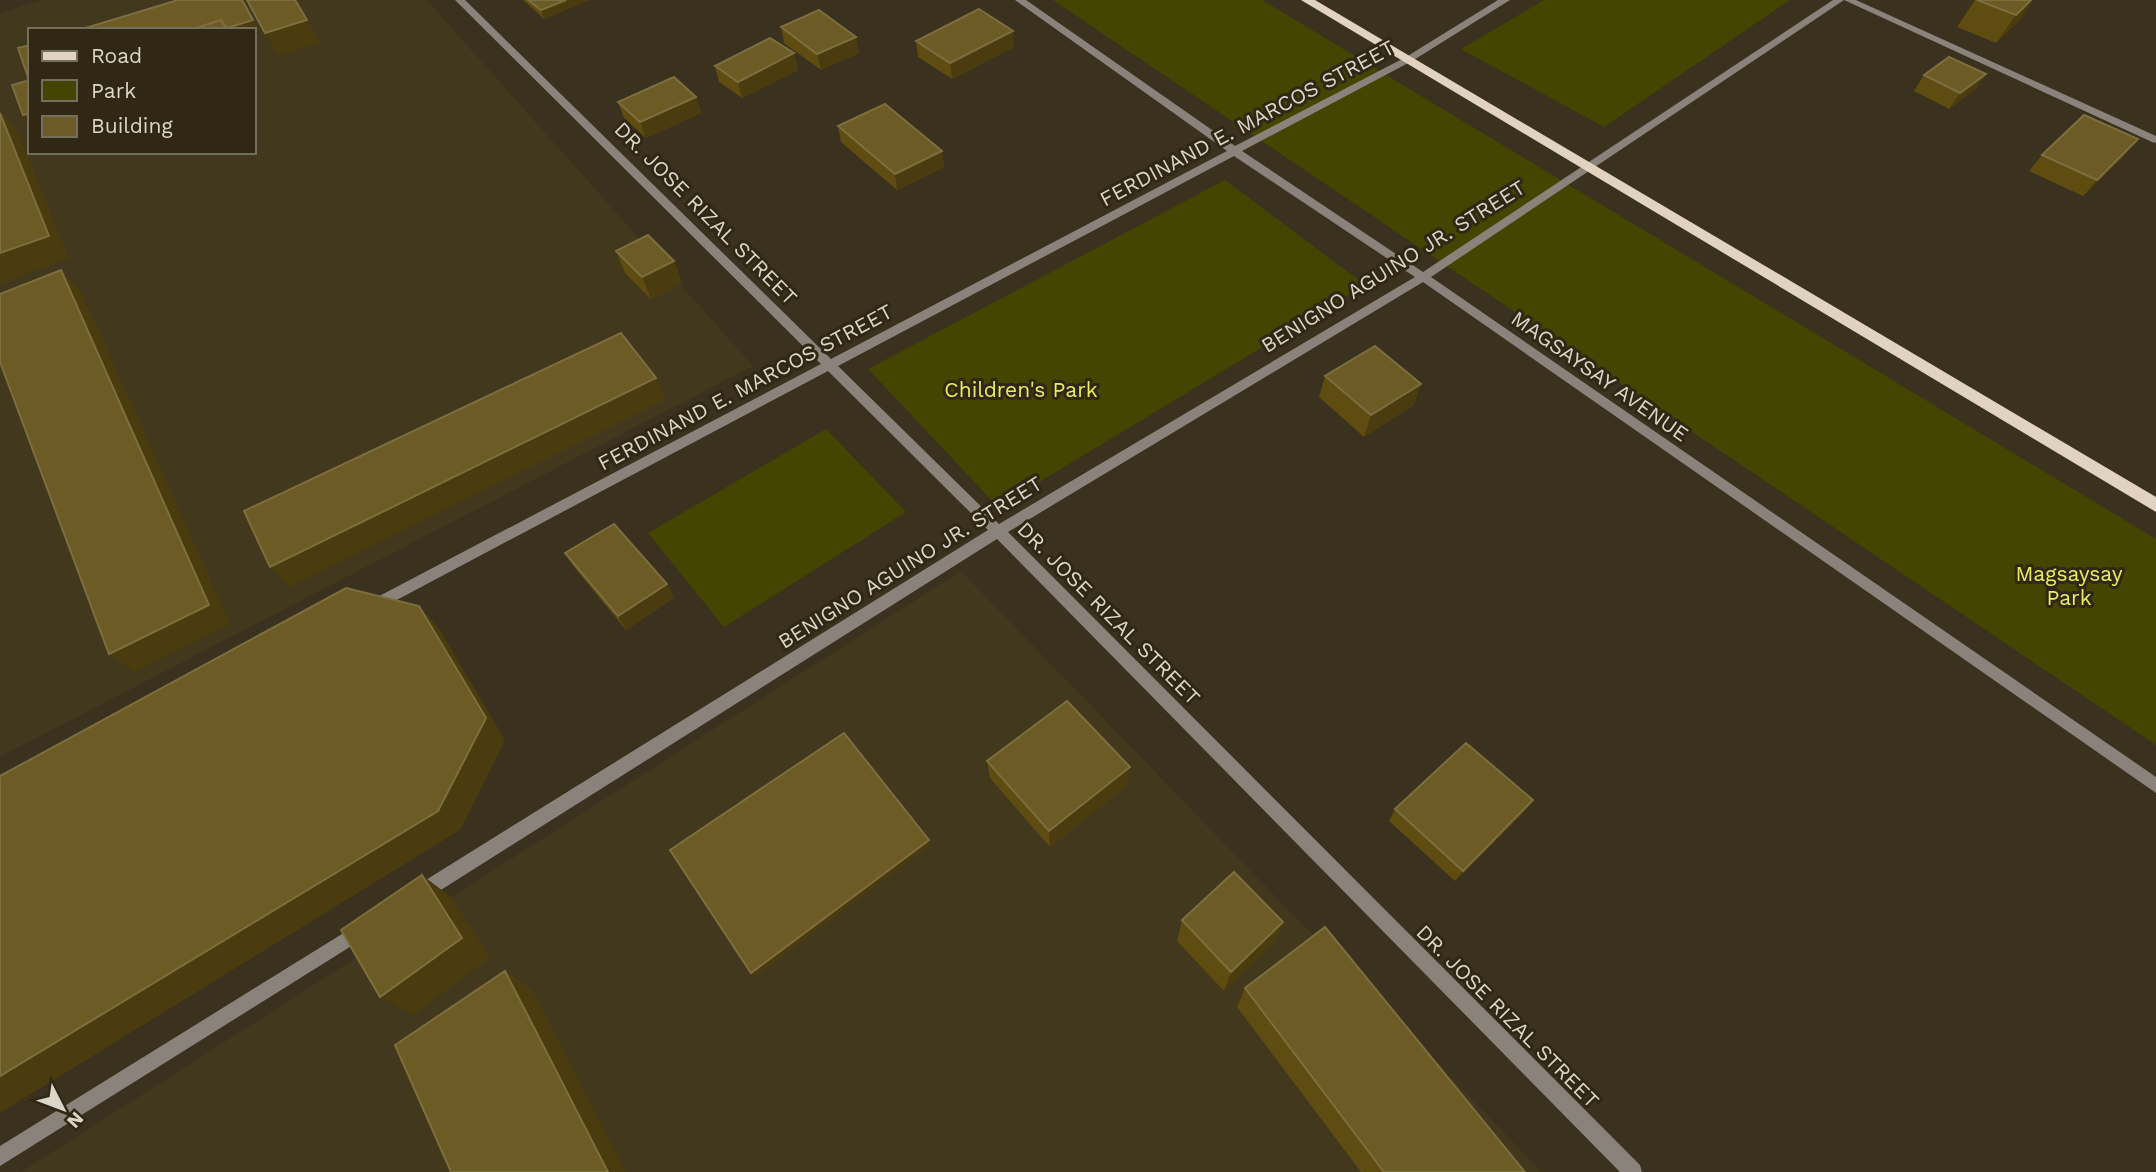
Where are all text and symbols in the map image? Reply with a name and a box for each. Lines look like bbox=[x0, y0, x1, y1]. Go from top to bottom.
legend bbox=[28, 28, 256, 154]
street label: FERDINAND E. MARCOS STREET bbox=[1095, 34, 1399, 211]
text: Road bbox=[91, 43, 142, 68]
text: Park bbox=[91, 78, 136, 103]
text: Building bbox=[91, 113, 173, 138]
street label: DR. JOSE RIZAL STREET bbox=[609, 116, 803, 310]
street label: BENIGNO AGUINO JR. STREET bbox=[1256, 174, 1530, 358]
street label: FERDINAND E. MARCOS STREET bbox=[593, 298, 897, 475]
street label: MAGSAYSAY AVENUE bbox=[1507, 305, 1693, 447]
park label: Children's Park bbox=[944, 377, 1098, 402]
street label: BENIGNO AGUINO JR. STREET bbox=[773, 470, 1047, 654]
street label: DR. JOSE RIZAL STREET bbox=[1012, 516, 1206, 710]
park label: Magsaysay Park bbox=[2016, 561, 2123, 610]
street label: DR. JOSE RIZAL STREET bbox=[1411, 919, 1605, 1113]
north arrow bbox=[28, 1074, 98, 1144]
text: N bbox=[62, 1107, 89, 1133]

